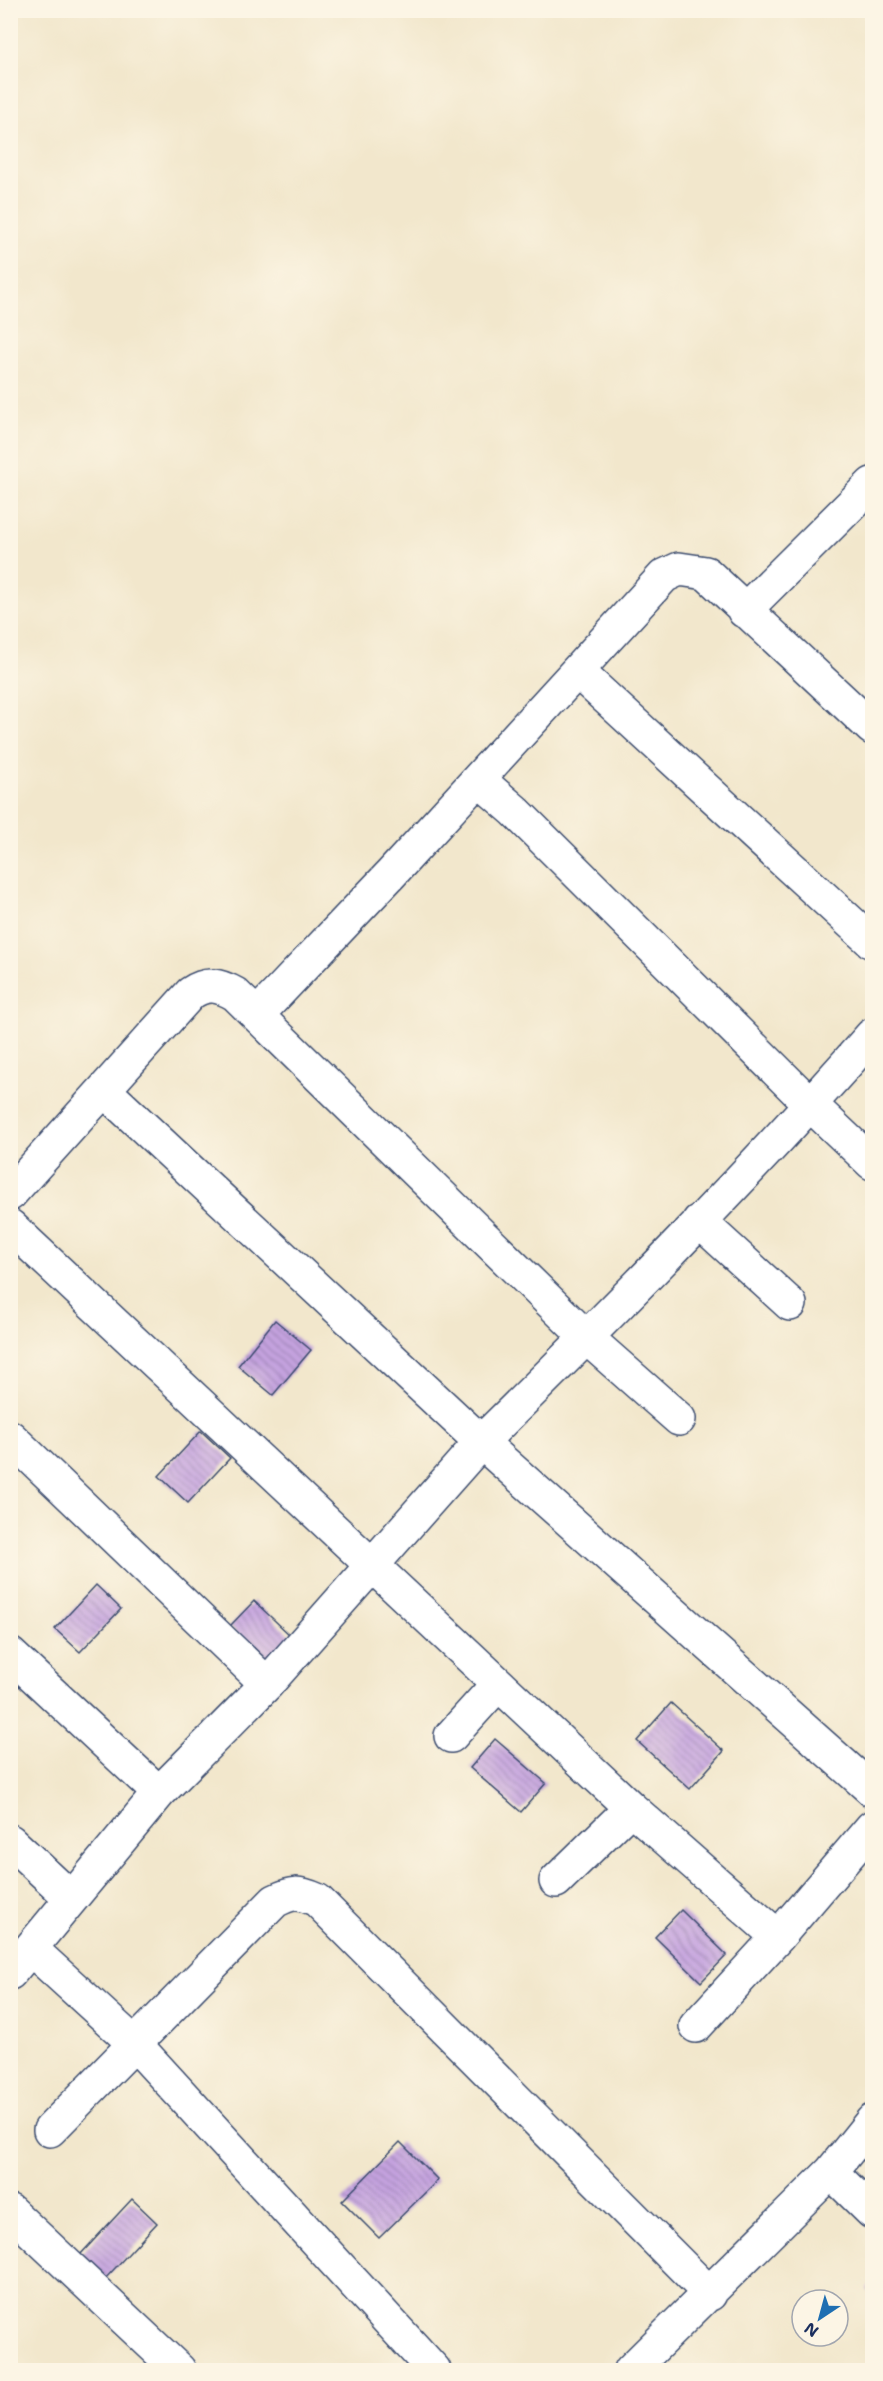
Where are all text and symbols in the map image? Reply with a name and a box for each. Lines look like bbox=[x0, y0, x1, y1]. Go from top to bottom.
north arrow bbox=[790, 2288, 850, 2348]
text: N bbox=[800, 2318, 823, 2342]

